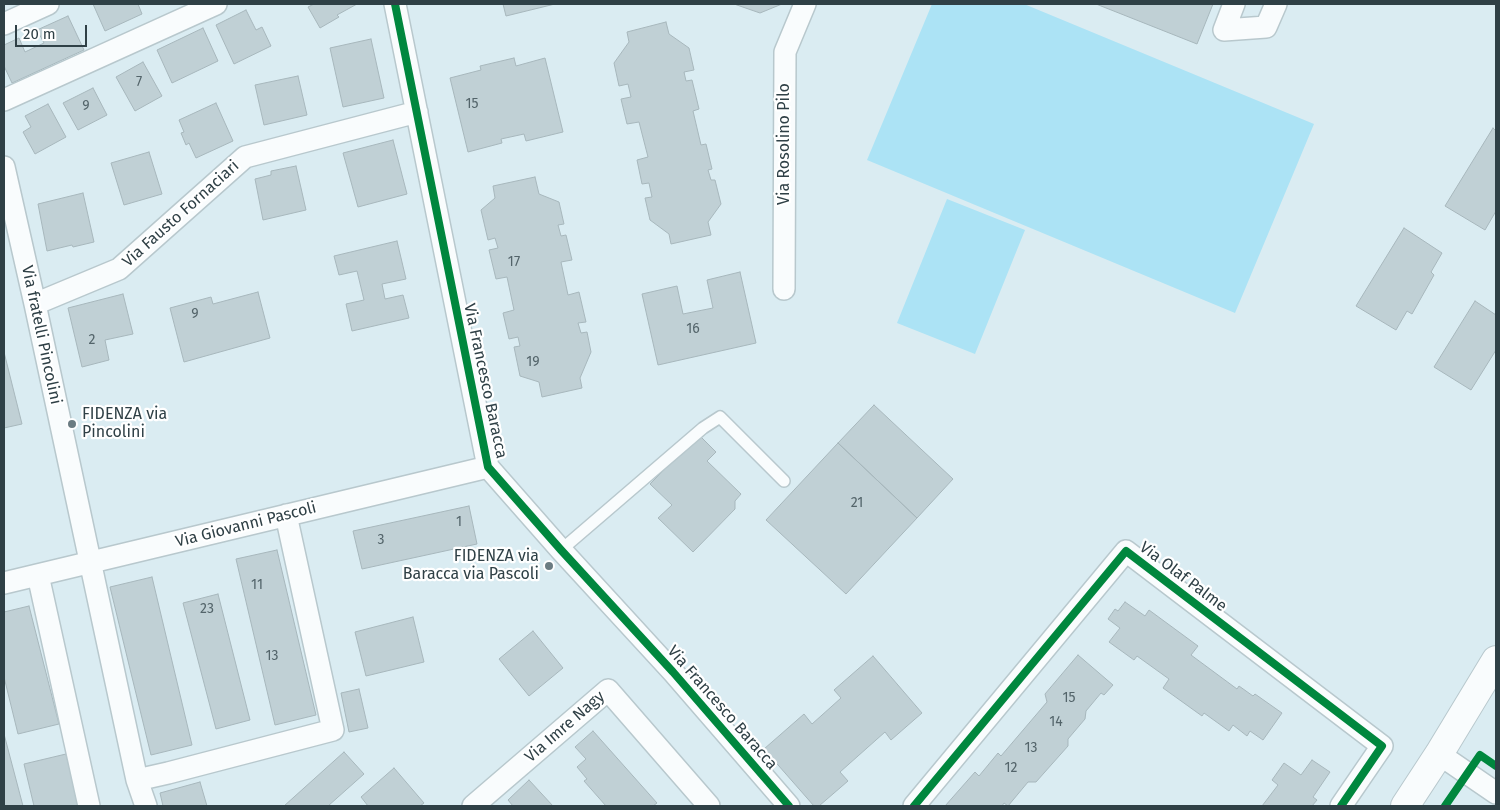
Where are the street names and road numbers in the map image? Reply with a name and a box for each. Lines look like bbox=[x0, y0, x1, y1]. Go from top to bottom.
street label: Via Rosolino Pilo bbox=[775, 83, 795, 205]
street label: Via Fausto Fornaciari bbox=[119, 157, 243, 271]
street label: Via fratelli Pincolini bbox=[17, 264, 65, 406]
street label: Via Francesco Baracca bbox=[459, 302, 511, 460]
street label: Via Giovanni Pascoli bbox=[174, 498, 318, 552]
street label: Via Olaf Palme bbox=[1136, 538, 1230, 616]
street label: Via Francesco Baracca bbox=[663, 642, 781, 774]
street label: Via Imre Nagy bbox=[521, 687, 609, 767]

